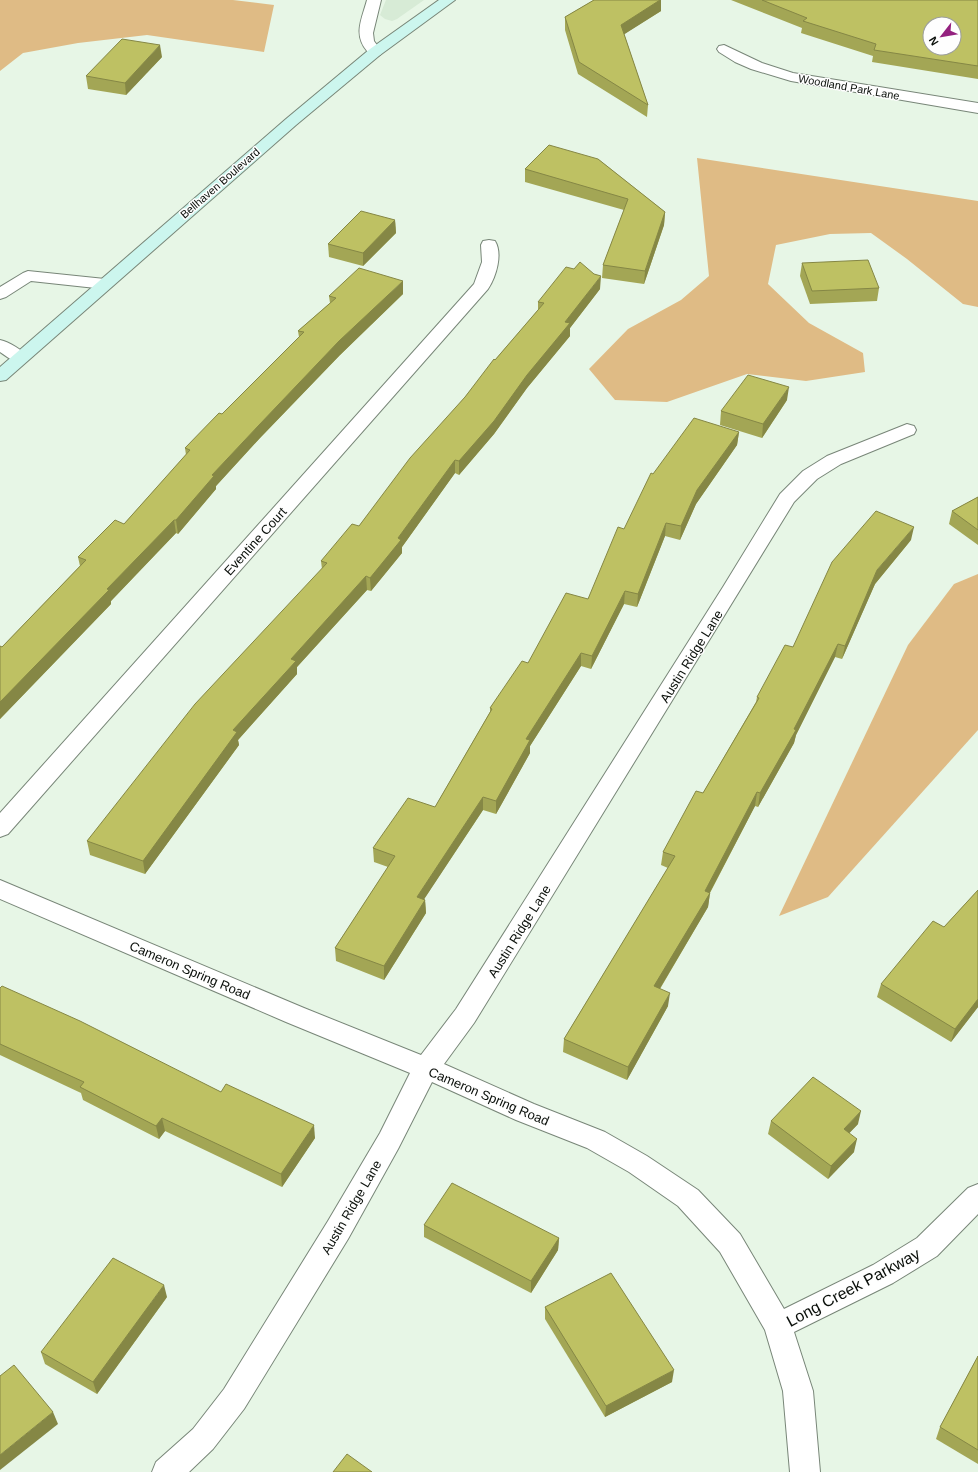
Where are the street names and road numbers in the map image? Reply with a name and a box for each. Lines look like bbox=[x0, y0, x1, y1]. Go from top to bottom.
street label: Woodland Park Lane bbox=[797, 72, 901, 102]
street label: Bellhaven Boulevard bbox=[178, 145, 262, 221]
street label: Eventine Court bbox=[221, 504, 290, 578]
street label: Austin Ridge Lane bbox=[657, 607, 726, 705]
street label: Austin Ridge Lane bbox=[485, 882, 554, 980]
street label: Cameron Spring Road bbox=[127, 938, 252, 1003]
street label: Cameron Spring Road bbox=[426, 1064, 551, 1129]
street label: Austin Ridge Lane bbox=[318, 1157, 384, 1257]
street label: Long Creek Parkway bbox=[784, 1245, 923, 1330]

